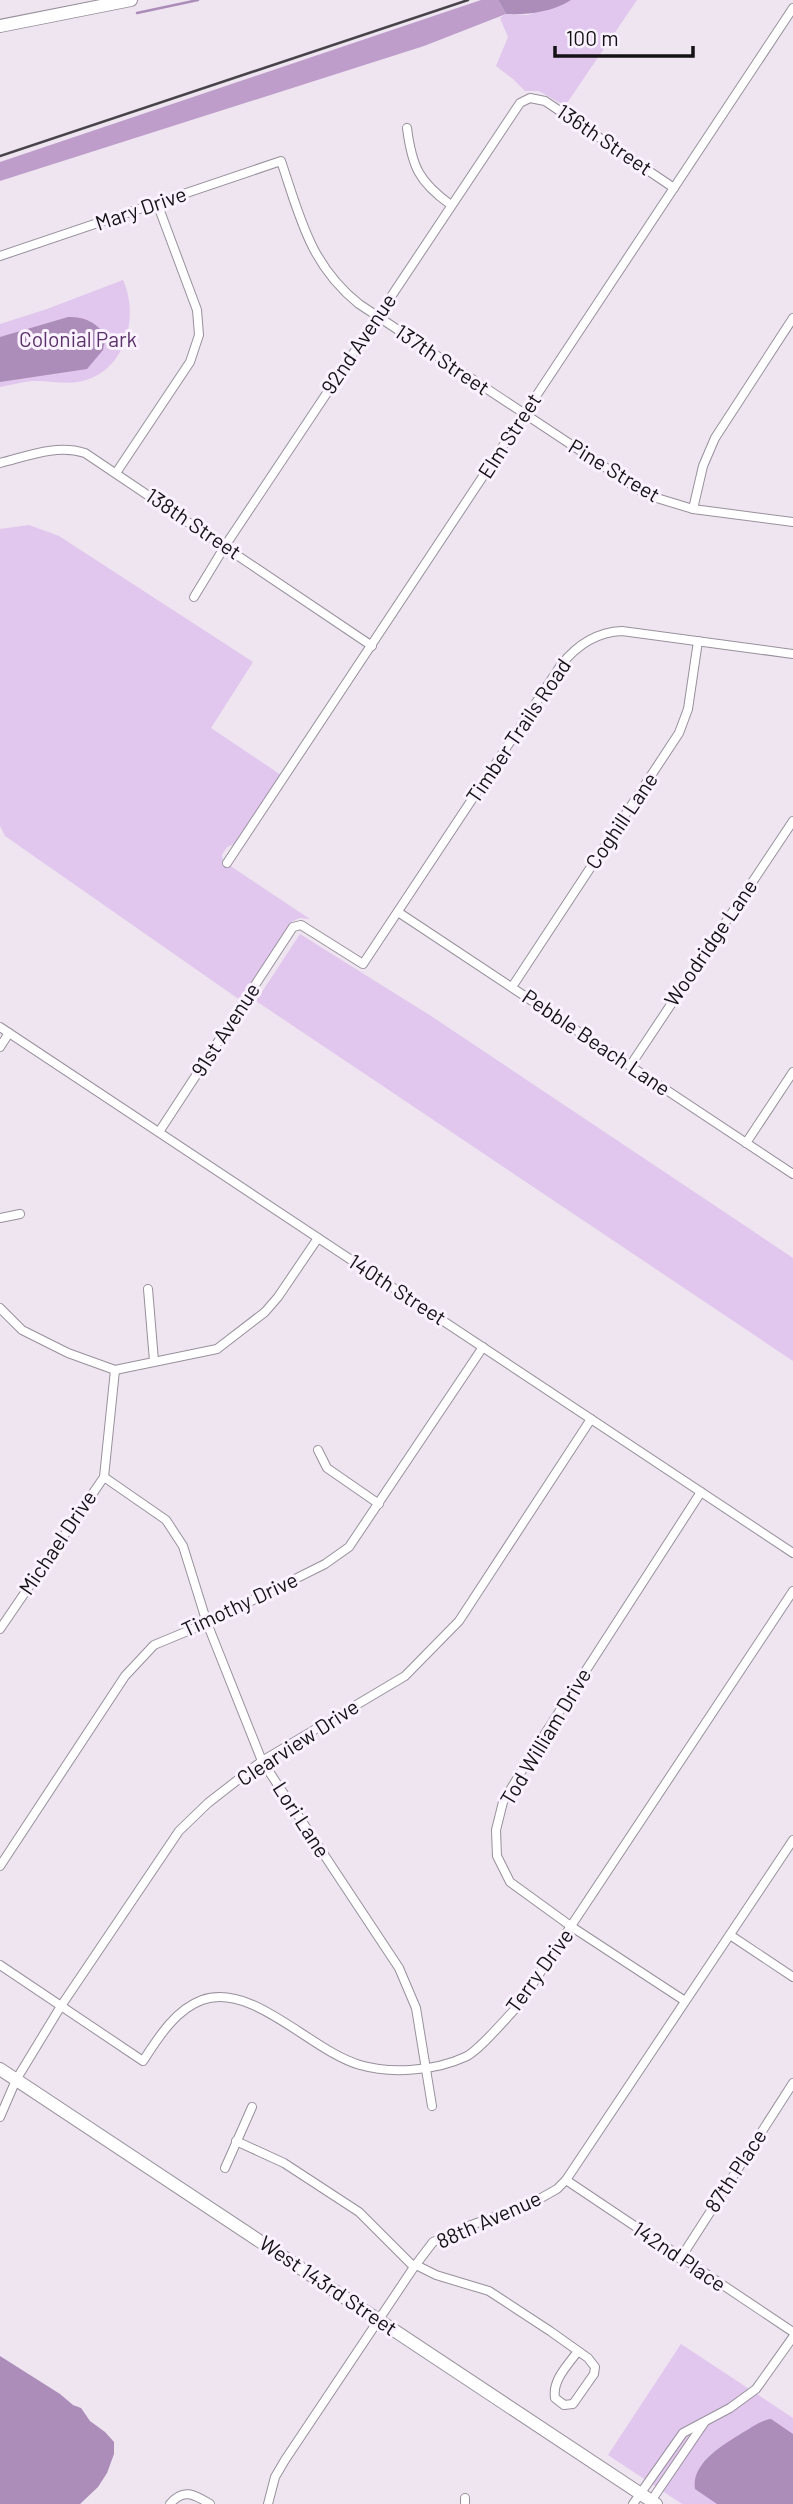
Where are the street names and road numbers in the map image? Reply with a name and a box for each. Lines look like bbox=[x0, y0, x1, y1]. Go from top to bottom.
street label: 136th Street bbox=[552, 98, 657, 180]
street label: Mary Drive bbox=[92, 180, 189, 235]
street label: 92nd Avenue bbox=[315, 288, 400, 398]
street label: 137th Street bbox=[391, 318, 495, 399]
street label: Elm Street bbox=[472, 388, 545, 482]
street label: Pine Street bbox=[565, 433, 665, 507]
street label: 138th Street bbox=[141, 482, 246, 564]
street label: Timber Trails Road bbox=[460, 653, 575, 807]
street label: Coghill Lane bbox=[579, 767, 662, 873]
street label: Woodridge Lane bbox=[658, 874, 761, 1010]
street label: 91st Avenue bbox=[185, 978, 264, 1081]
street label: Pebble Beach Lane bbox=[518, 983, 675, 1100]
street label: 140th Street bbox=[344, 1248, 451, 1330]
street label: Michael Drive bbox=[13, 1485, 101, 1599]
street label: Timothy Drive bbox=[177, 1566, 301, 1641]
street label: Tod William Drive bbox=[494, 1663, 595, 1809]
street label: Clearview Drive bbox=[232, 1693, 363, 1790]
street label: Lori Lane bbox=[268, 1776, 336, 1862]
street label: Terry Drive bbox=[500, 1923, 578, 2017]
street label: 87th Place bbox=[699, 2124, 771, 2216]
street label: 88th Avenue bbox=[432, 2184, 545, 2253]
street label: 142nd Place bbox=[628, 2215, 731, 2296]
street label: West 143rd Street bbox=[255, 2229, 402, 2340]

